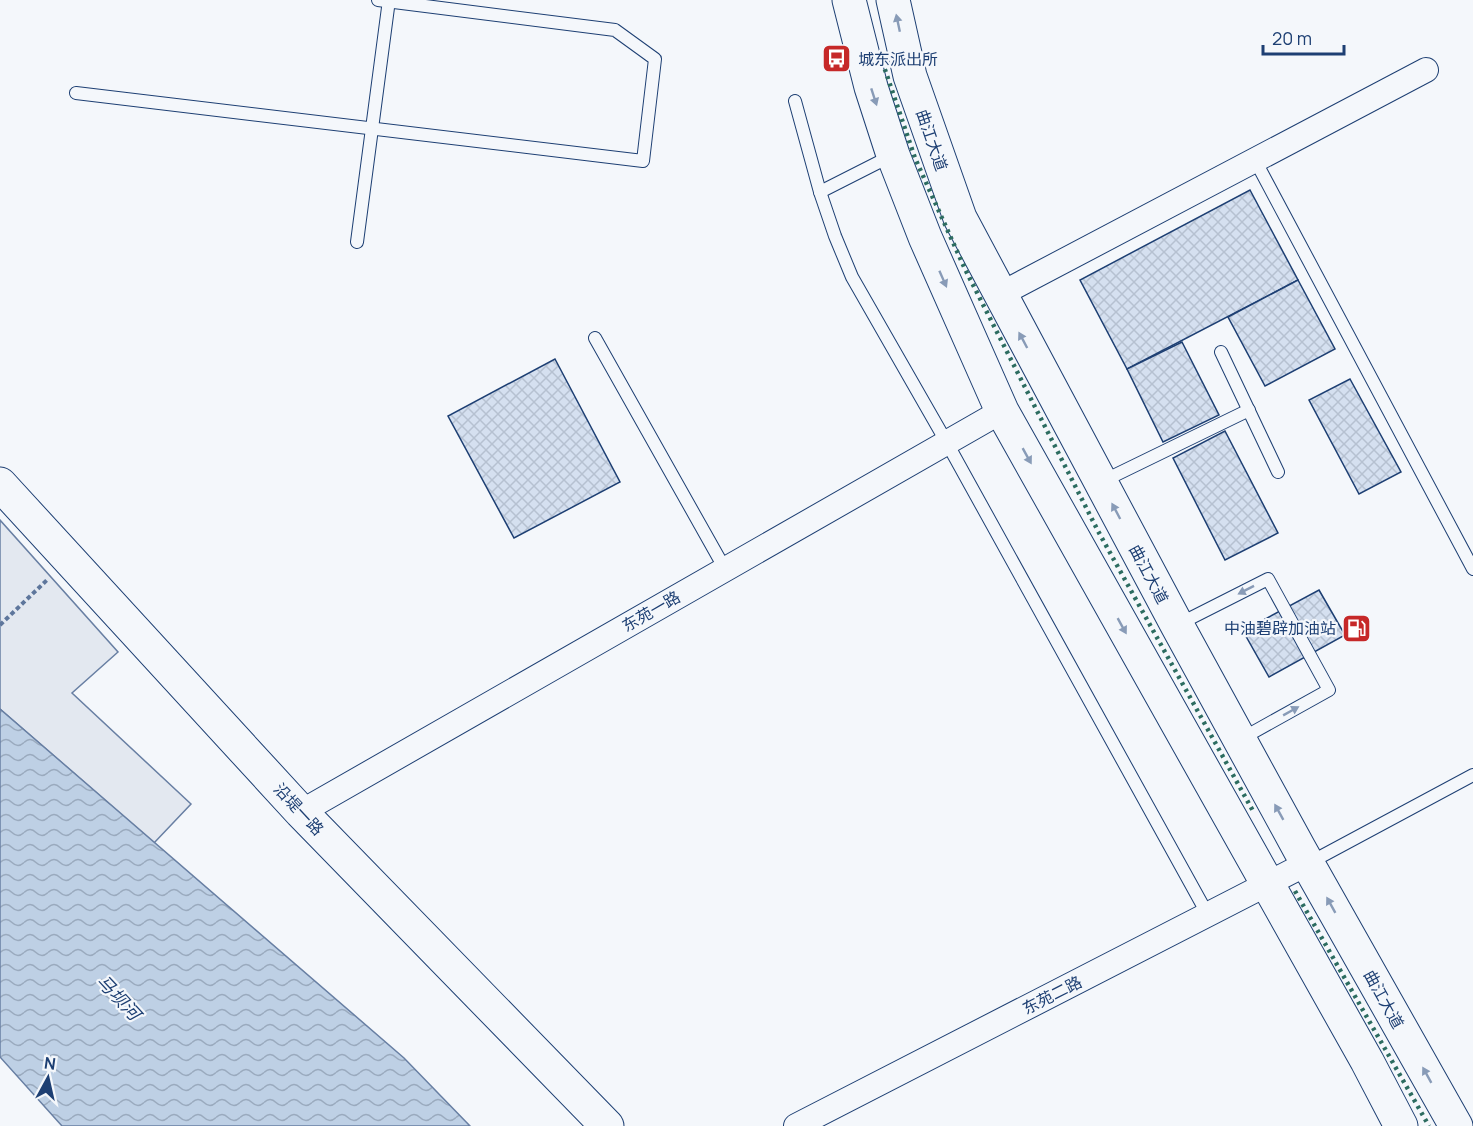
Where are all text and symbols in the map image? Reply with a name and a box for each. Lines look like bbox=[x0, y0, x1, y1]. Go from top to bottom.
one-way arrow bbox=[893, 13, 902, 32]
scale bar bbox=[1263, 18, 1344, 56]
text: 20 m bbox=[1272, 26, 1312, 50]
bus stop icon: 城东派出所 bbox=[821, 43, 853, 75]
place label: 城东派出所 bbox=[858, 48, 938, 70]
one-way arrow bbox=[870, 88, 879, 106]
street label: 曲江大道 bbox=[911, 106, 953, 174]
one-way arrow bbox=[939, 271, 948, 288]
one-way arrow bbox=[1019, 331, 1028, 348]
one-way arrow bbox=[1022, 447, 1032, 464]
one-way arrow bbox=[1111, 503, 1121, 520]
street label: 曲江大道 bbox=[1124, 541, 1174, 607]
street label: 东苑一路 bbox=[618, 585, 684, 637]
one-way arrow bbox=[1237, 585, 1254, 595]
fuel station icon: 中油碧辟加油站 bbox=[1341, 612, 1373, 644]
one-way arrow bbox=[1117, 617, 1127, 634]
place label: 中油碧辟加油站 bbox=[1224, 617, 1336, 639]
one-way arrow bbox=[1283, 706, 1300, 716]
street label: 沿堤一路 bbox=[269, 778, 329, 840]
one-way arrow bbox=[1274, 803, 1284, 820]
one-way arrow bbox=[1326, 897, 1337, 913]
street label: 曲江大道 bbox=[1359, 966, 1409, 1032]
water label: 马坝河 bbox=[92, 969, 148, 1027]
street label: 东苑二路 bbox=[1018, 971, 1086, 1019]
north arrow bbox=[18, 1048, 78, 1108]
text: N bbox=[43, 1051, 57, 1075]
one-way arrow bbox=[1422, 1066, 1432, 1083]

